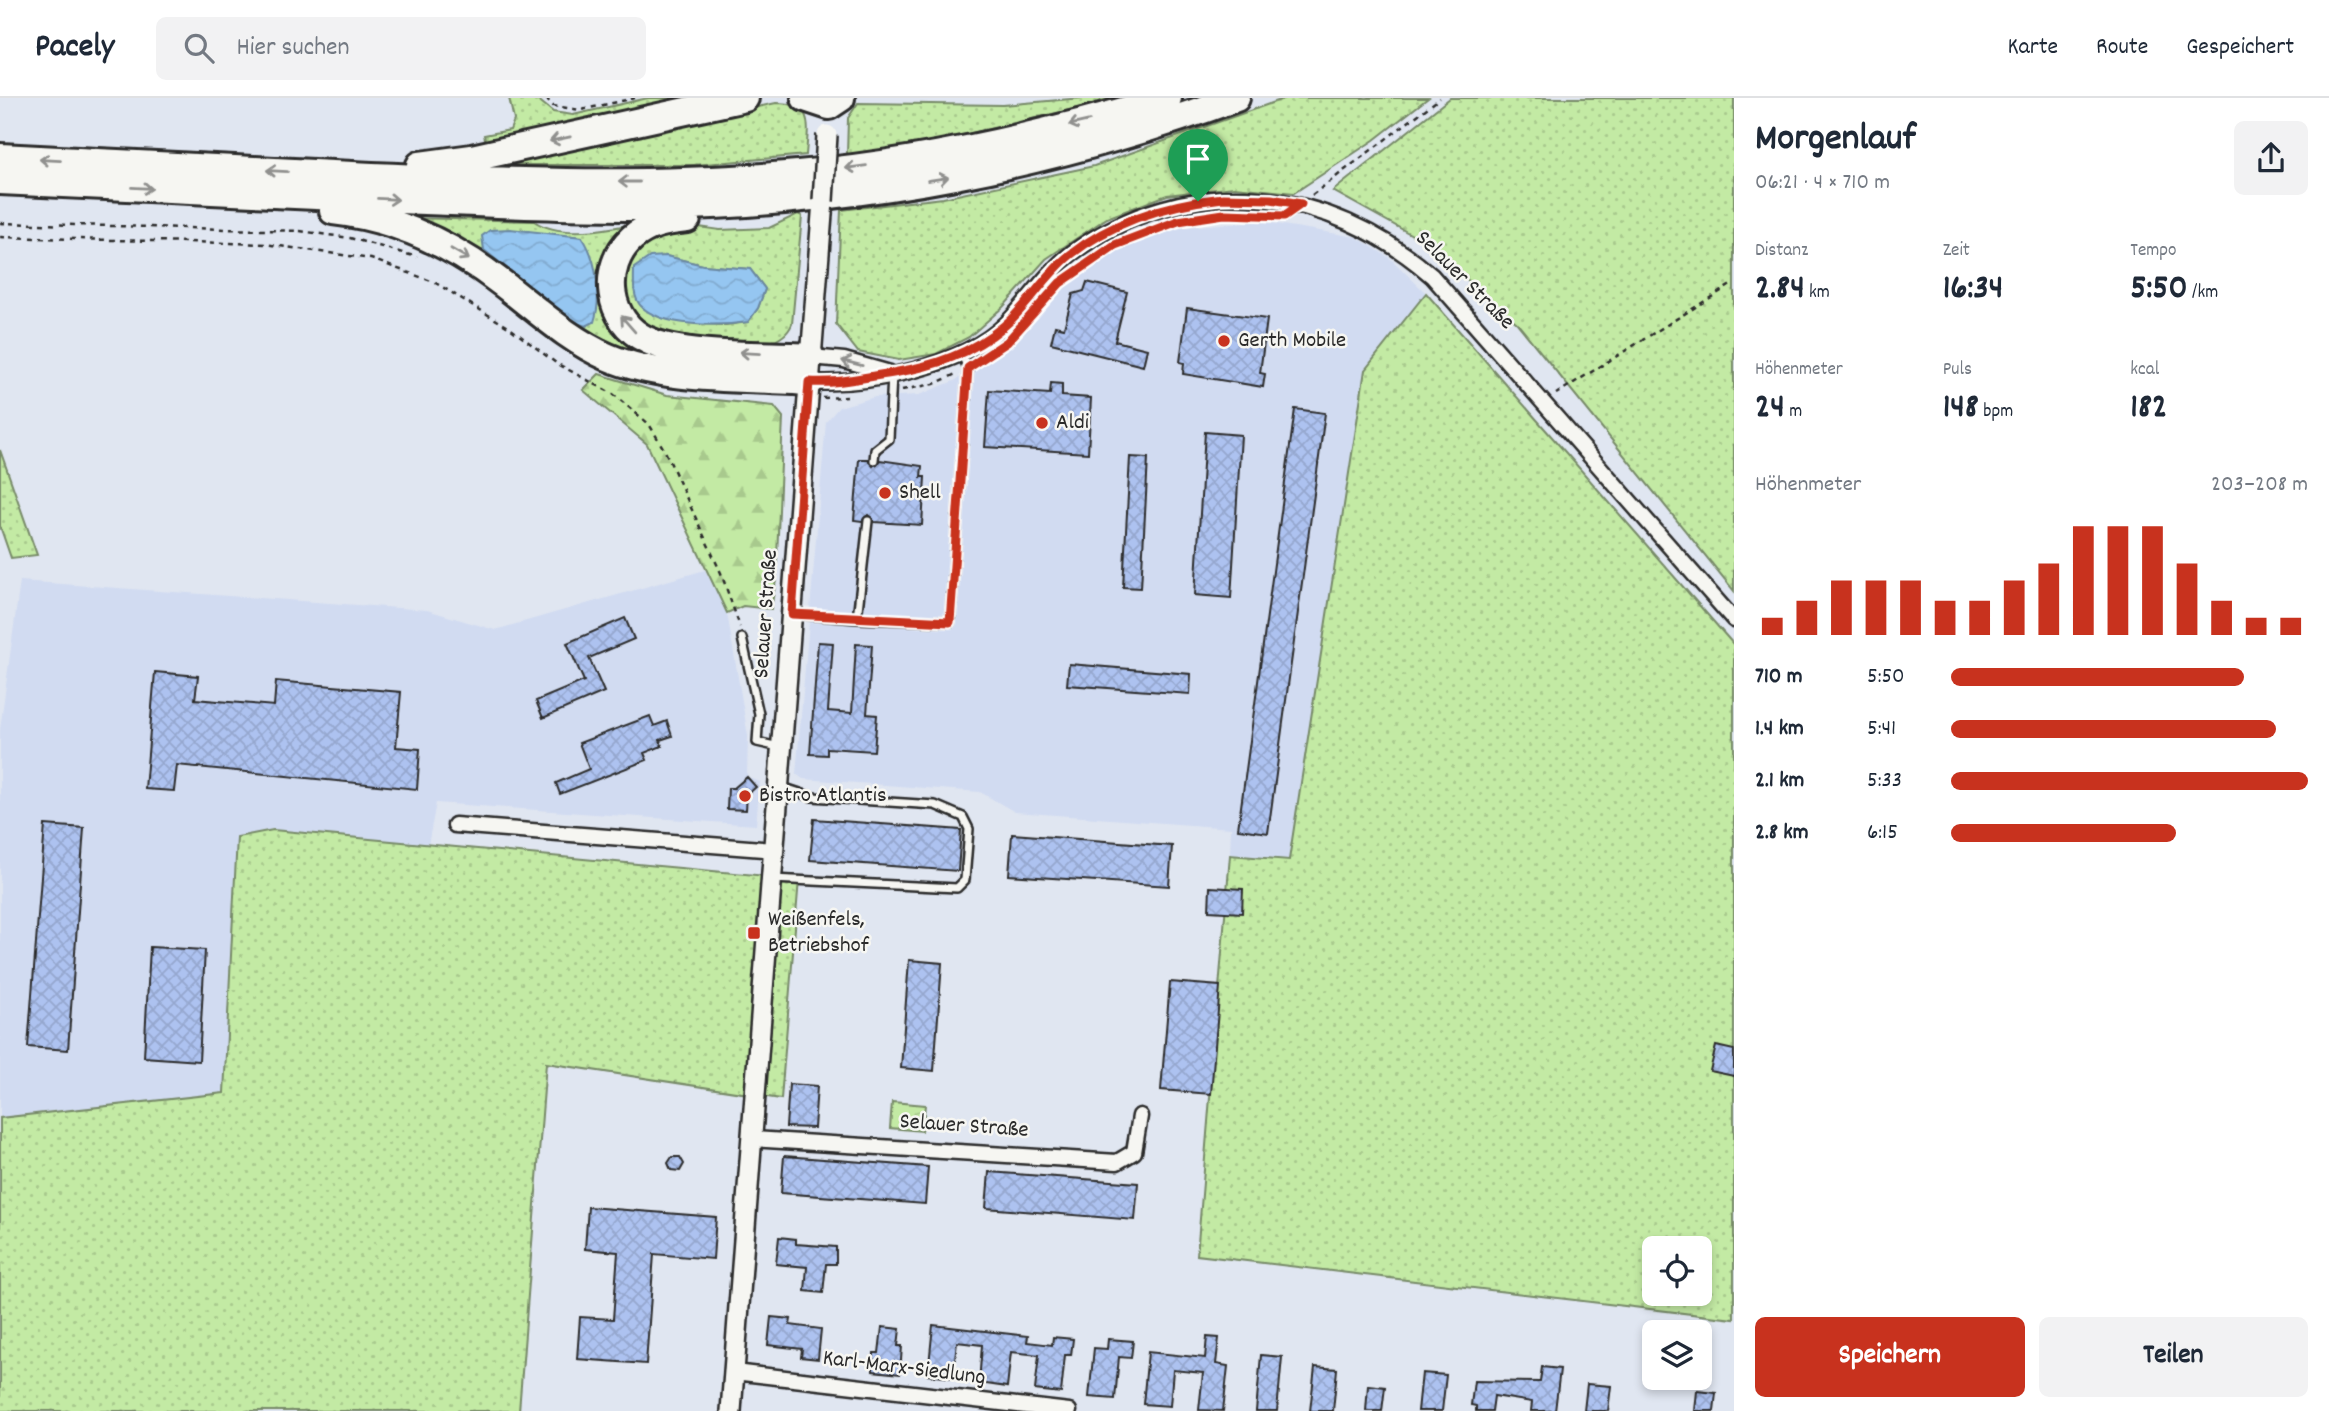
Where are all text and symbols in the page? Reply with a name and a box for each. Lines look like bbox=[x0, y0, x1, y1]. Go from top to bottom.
search box bbox=[156, 17, 646, 80]
text: Pacely bbox=[35, 25, 114, 72]
icon: search bbox=[180, 29, 218, 67]
text: Hier suchen bbox=[236, 30, 350, 67]
text: Karte bbox=[2007, 31, 2058, 65]
text: Route bbox=[2096, 31, 2148, 65]
text: Gespeichert bbox=[2186, 31, 2294, 65]
text: Morgenlauf bbox=[1755, 113, 1916, 168]
one-way arrow bbox=[1068, 117, 1091, 130]
button: share bbox=[2234, 121, 2308, 195]
pin bbox=[1168, 129, 1228, 201]
one-way arrow bbox=[549, 133, 572, 146]
icon: arrive bbox=[1179, 140, 1217, 178]
one-way arrow bbox=[39, 153, 62, 166]
one-way arrow bbox=[845, 161, 868, 174]
one-way arrow bbox=[267, 164, 289, 177]
text: 06:21 · 4 × 710 m bbox=[1755, 167, 1890, 200]
one-way arrow bbox=[926, 172, 948, 185]
one-way arrow bbox=[618, 175, 641, 189]
one-way arrow bbox=[130, 182, 153, 195]
one-way arrow bbox=[376, 193, 399, 206]
street label: Selauer Straße bbox=[1407, 224, 1521, 338]
text: Distanz bbox=[1755, 238, 1808, 265]
text: Zeit bbox=[1943, 238, 1970, 265]
text: Tempo bbox=[2130, 238, 2177, 265]
one-way arrow bbox=[449, 248, 470, 261]
text: 2.84 bbox=[1755, 265, 1805, 315]
text: 16:34 bbox=[1943, 265, 2003, 315]
text: 5:50 bbox=[2130, 265, 2188, 315]
text: km bbox=[1805, 280, 1830, 307]
text: /km bbox=[2188, 280, 2218, 307]
one-way arrow bbox=[620, 316, 636, 334]
place label: Gerth Mobile bbox=[1238, 325, 1346, 358]
marker: Gerth Mobile bbox=[1216, 333, 1232, 349]
one-way arrow bbox=[739, 347, 762, 360]
one-way arrow bbox=[841, 356, 864, 369]
text: Höhenmeter bbox=[1755, 357, 1843, 384]
text: Puls bbox=[1943, 357, 1972, 384]
text: kcal bbox=[2130, 357, 2159, 384]
text: 24 bbox=[1755, 384, 1785, 434]
text: 148 bbox=[1943, 384, 1979, 434]
text: 182 bbox=[2130, 384, 2167, 434]
text: m bbox=[1785, 399, 1802, 426]
text: bpm bbox=[1979, 399, 2013, 426]
place label: Aldi bbox=[1056, 407, 1089, 440]
marker: Aldi bbox=[1034, 415, 1050, 431]
text: Höhenmeter bbox=[1755, 469, 1861, 502]
text: 203–208 m bbox=[2211, 469, 2308, 502]
place label: Shell bbox=[899, 477, 941, 510]
marker: Shell bbox=[877, 485, 893, 501]
street label: Selauer Straße bbox=[746, 548, 788, 680]
text: 710 m bbox=[1755, 661, 1802, 694]
text: 5:50 bbox=[1867, 661, 1905, 694]
text: 1.4 km bbox=[1755, 713, 1804, 746]
text: 5:41 bbox=[1867, 713, 1896, 746]
text: 2.1 km bbox=[1755, 765, 1804, 798]
text: 5:33 bbox=[1867, 765, 1902, 798]
place label: Bistro Atlantis bbox=[759, 780, 887, 813]
marker: Bistro Atlantis bbox=[737, 788, 753, 804]
text: 2.8 km bbox=[1755, 817, 1809, 850]
text: 6:15 bbox=[1867, 817, 1898, 850]
place label: Weißenfels, Betriebshof bbox=[768, 904, 870, 963]
marker: Weißenfels, Betriebshof bbox=[746, 925, 762, 941]
street label: Selauer Straße bbox=[898, 1106, 1030, 1148]
map controls bbox=[1642, 1236, 1712, 1390]
button: locate bbox=[1642, 1236, 1712, 1306]
button: Speichern bbox=[1755, 1317, 2025, 1397]
button: Teilen bbox=[2039, 1317, 2308, 1397]
button: layers bbox=[1642, 1320, 1712, 1390]
street label: Karl-Marx-Siedlung bbox=[821, 1343, 987, 1395]

